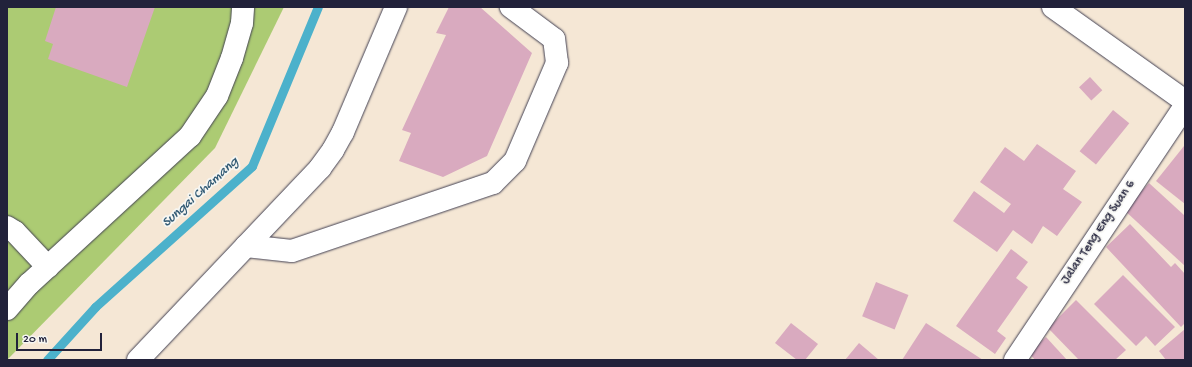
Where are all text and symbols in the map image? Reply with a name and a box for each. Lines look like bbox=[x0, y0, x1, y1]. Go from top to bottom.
water label: Sungai Chamang bbox=[159, 154, 243, 232]
street label: Jalan Teng Eng Suan 6 bbox=[1058, 178, 1140, 288]
scale bar bbox=[18, 325, 104, 351]
text: 20 m bbox=[23, 333, 47, 347]

